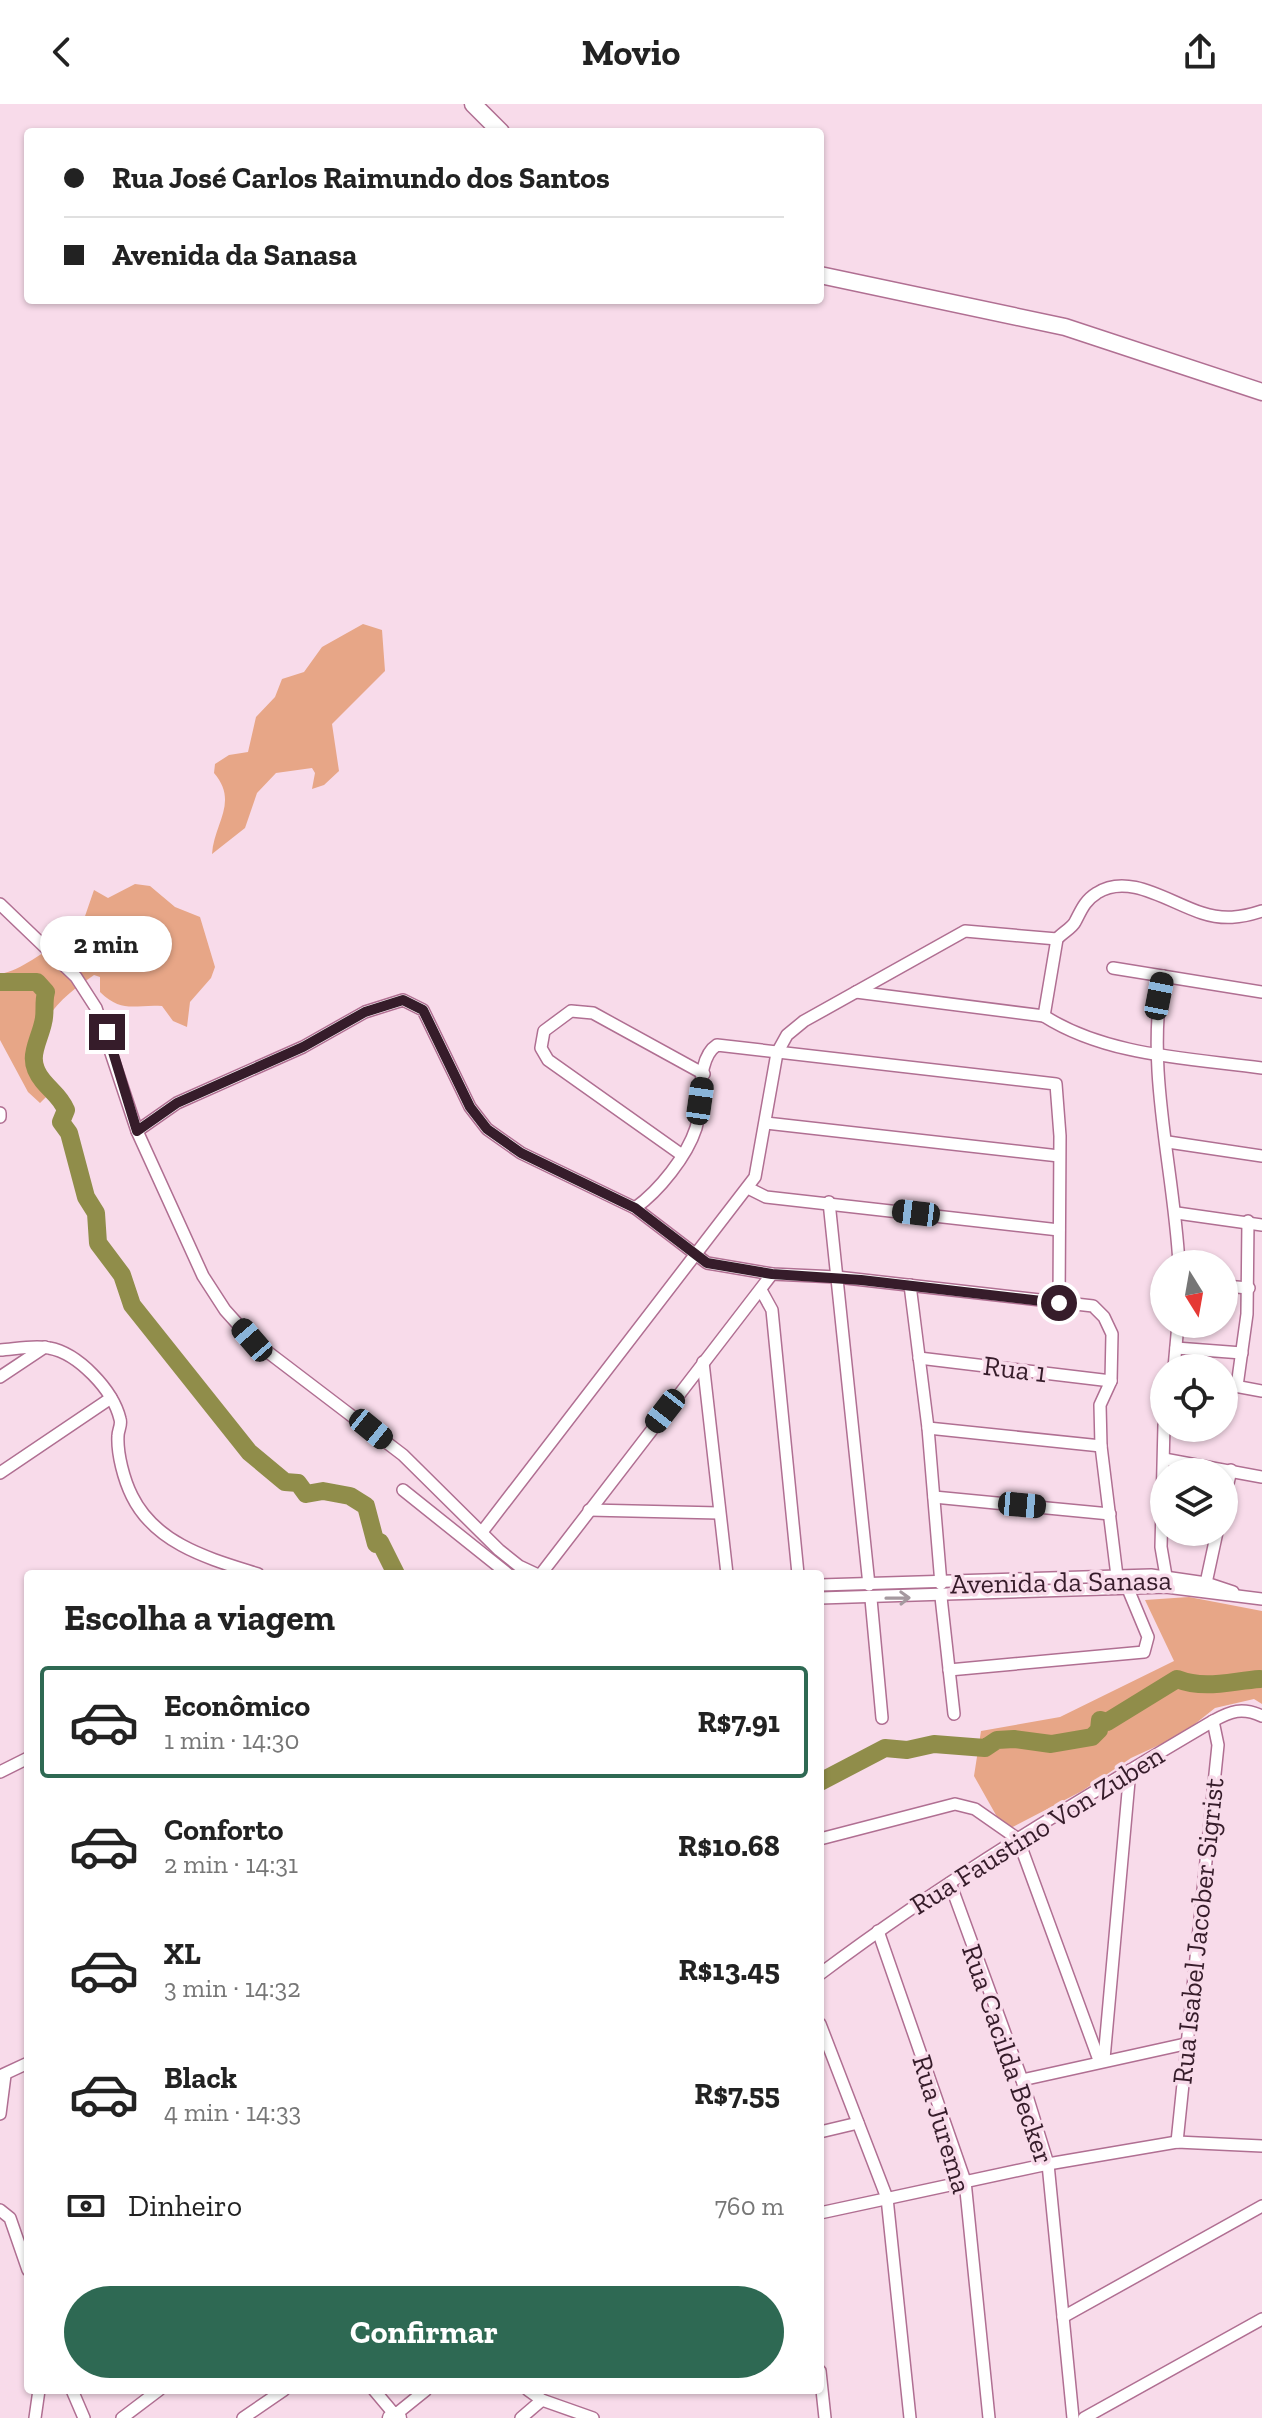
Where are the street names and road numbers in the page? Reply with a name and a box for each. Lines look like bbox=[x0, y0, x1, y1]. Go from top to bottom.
street label: Rua 1 bbox=[981, 1349, 1049, 1389]
street label: Avenida da Sanasa bbox=[950, 1564, 1173, 1600]
street label: Rua Faustino Von Zuben bbox=[904, 1739, 1170, 1921]
street label: Rua Isabel Jacober Sigrist bbox=[1166, 1776, 1231, 2086]
street label: Rua Cacilda Becker bbox=[955, 1940, 1061, 2168]
street label: Rua Jurema bbox=[905, 2051, 979, 2198]

